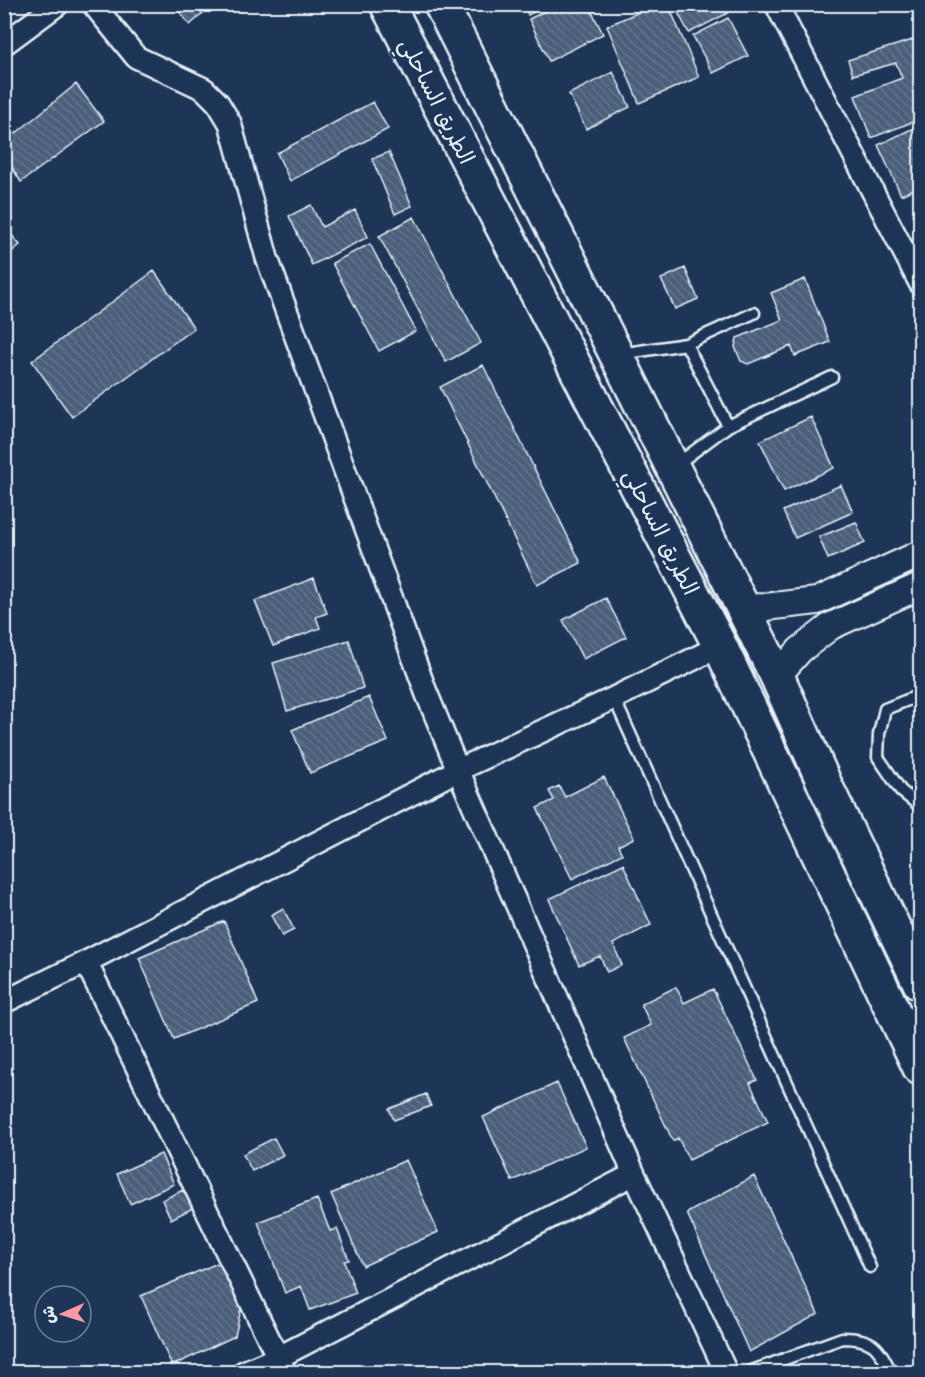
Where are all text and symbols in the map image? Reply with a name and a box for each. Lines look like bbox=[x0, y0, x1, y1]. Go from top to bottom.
street label: الطريق الساحلي bbox=[388, 33, 481, 171]
street label: الطريق الساحلي bbox=[612, 464, 705, 602]
north arrow bbox=[33, 1284, 93, 1344]
text: ش bbox=[38, 1305, 59, 1324]

